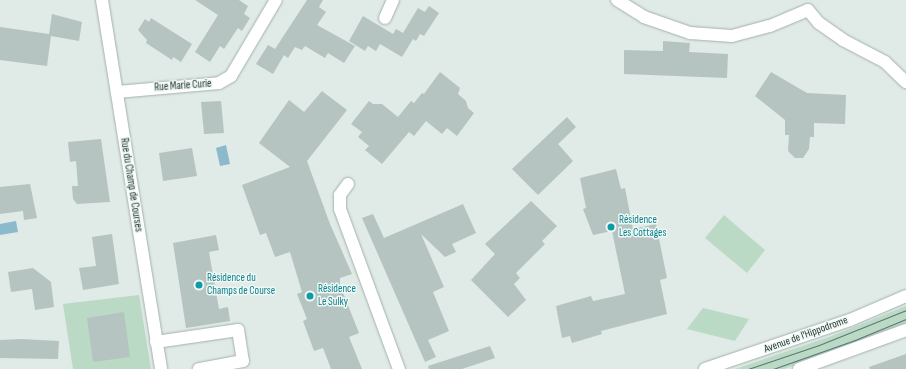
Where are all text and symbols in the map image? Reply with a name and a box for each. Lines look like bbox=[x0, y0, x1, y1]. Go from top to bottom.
street label: Rue Marie Curie bbox=[154, 77, 212, 95]
street label: Rue du Champ de Courses bbox=[117, 137, 145, 233]
place label: Résidence Les Cottages bbox=[619, 214, 666, 240]
marker: Résidence Les Cottages bbox=[606, 222, 616, 232]
place label: Résidence du Champs de Course bbox=[207, 272, 275, 298]
marker: Résidence du Champs de Course bbox=[194, 280, 204, 290]
place label: Résidence Le Sulky bbox=[318, 283, 356, 309]
marker: Résidence Le Sulky bbox=[305, 291, 315, 301]
street label: Avenue de l'Hippodrome bbox=[762, 314, 850, 356]

